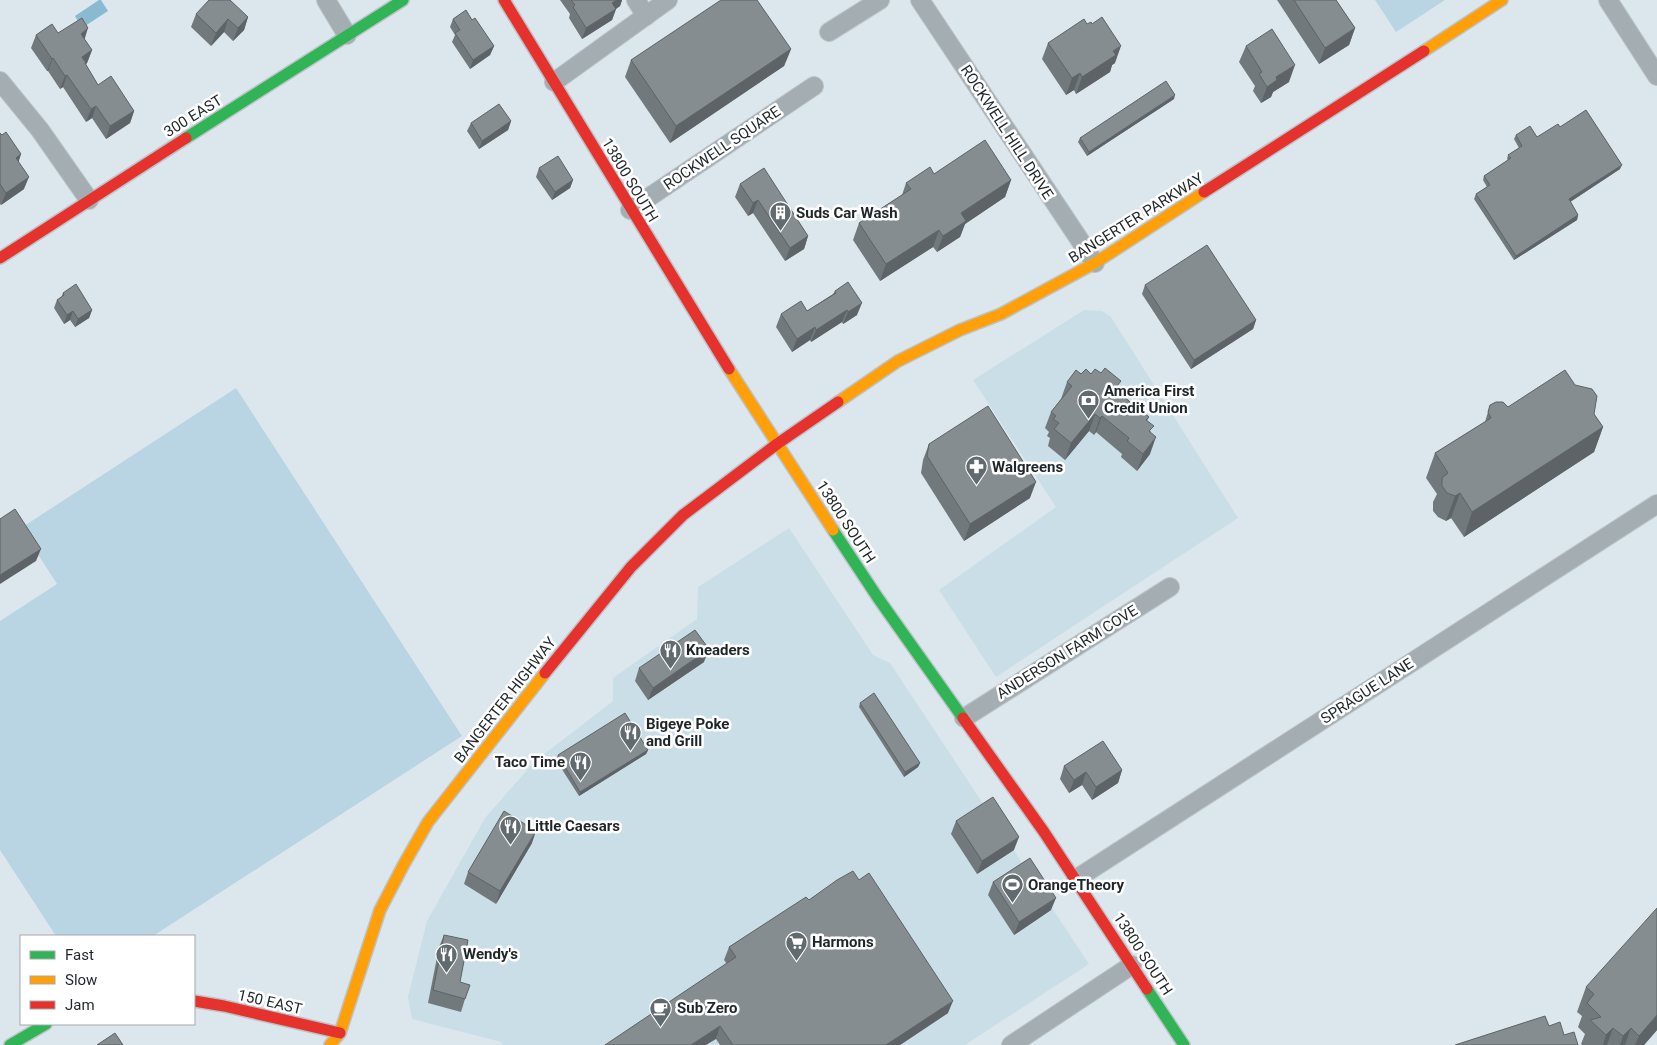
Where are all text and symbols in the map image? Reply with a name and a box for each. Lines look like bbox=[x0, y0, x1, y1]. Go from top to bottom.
street label: ROCKWELL HILL DRIVE bbox=[957, 62, 1057, 203]
street label: 300 EAST bbox=[161, 91, 225, 141]
street label: ROCKWELL SQUARE bbox=[660, 102, 784, 194]
street label: 13800 SOUTH bbox=[598, 135, 662, 225]
street label: BANGERTER PARKWAY bbox=[1065, 169, 1207, 267]
building icon: Suds Car Wash bbox=[768, 201, 792, 232]
place label: Suds Car Wash bbox=[796, 204, 898, 222]
place label: America First Credit Union bbox=[1104, 382, 1194, 417]
bank icon: America First Credit Union bbox=[1076, 388, 1100, 419]
pharmacy icon: Walgreens bbox=[964, 455, 988, 486]
place label: Walgreens bbox=[992, 458, 1063, 476]
street label: 13800 SOUTH bbox=[813, 477, 879, 567]
street label: ANDERSON FARM COVE bbox=[993, 601, 1141, 703]
street label: BANGERTER HIGHWAY bbox=[450, 634, 560, 766]
restaurant icon: Kneaders bbox=[658, 638, 682, 669]
place label: Kneaders bbox=[686, 641, 750, 659]
street label: SPRAGUE LANE bbox=[1317, 654, 1417, 728]
place label: Bigeye Poke and Grill bbox=[646, 715, 729, 750]
restaurant icon: Bigeye Poke and Grill bbox=[618, 721, 642, 752]
restaurant icon: Taco Time bbox=[569, 750, 593, 781]
place label: Taco Time bbox=[495, 753, 565, 771]
restaurant icon: Little Caesars bbox=[499, 814, 523, 845]
place label: Little Caesars bbox=[527, 817, 620, 835]
sports icon: OrangeTheory bbox=[1000, 873, 1024, 904]
place label: OrangeTheory bbox=[1028, 876, 1125, 894]
street label: 13800 SOUTH bbox=[1110, 909, 1176, 999]
supermarket icon: Harmons bbox=[784, 930, 808, 961]
place label: Harmons bbox=[812, 933, 874, 951]
legend bbox=[20, 935, 195, 1025]
restaurant icon: Wendy's bbox=[435, 942, 459, 973]
place label: Wendy's bbox=[463, 945, 518, 963]
text: Fast bbox=[65, 946, 94, 964]
text: Slow bbox=[65, 971, 97, 989]
street label: 150 EAST bbox=[236, 986, 304, 1018]
text: Jam bbox=[65, 996, 95, 1014]
cafe icon: Sub Zero bbox=[649, 996, 673, 1027]
place label: Sub Zero bbox=[677, 999, 738, 1017]

